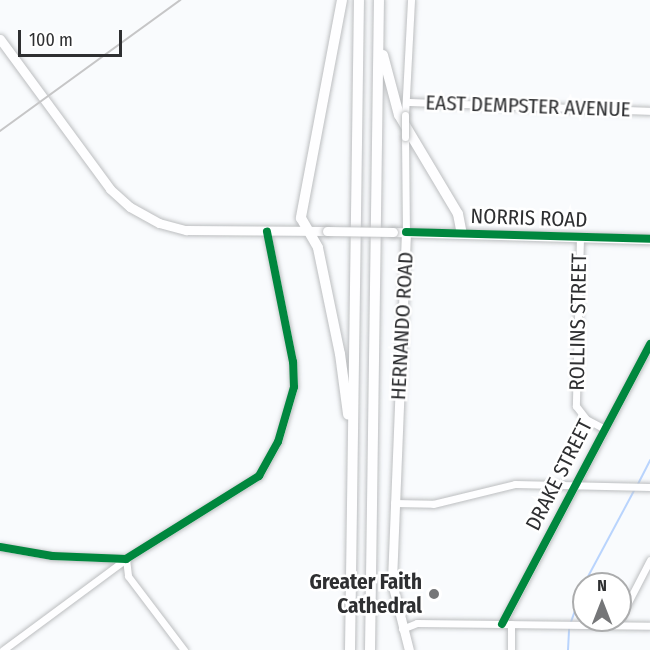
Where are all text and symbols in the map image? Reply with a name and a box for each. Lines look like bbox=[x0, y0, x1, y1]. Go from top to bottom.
scale bar bbox=[21, 18, 124, 56]
text: 100 m bbox=[29, 29, 73, 51]
street label: EAST DEMPSTER AVENUE bbox=[425, 90, 631, 122]
street label: NORRIS ROAD bbox=[470, 203, 588, 233]
street label: HERNANDO ROAD bbox=[386, 251, 418, 401]
street label: ROLLINS STREET bbox=[564, 253, 592, 391]
street label: DRAKE STREET bbox=[520, 415, 598, 535]
place label: Greater Faith Cathedral bbox=[310, 569, 422, 619]
north arrow bbox=[572, 572, 632, 632]
text: N bbox=[597, 576, 607, 595]
marker: Greater Faith Cathedral bbox=[427, 587, 441, 601]

